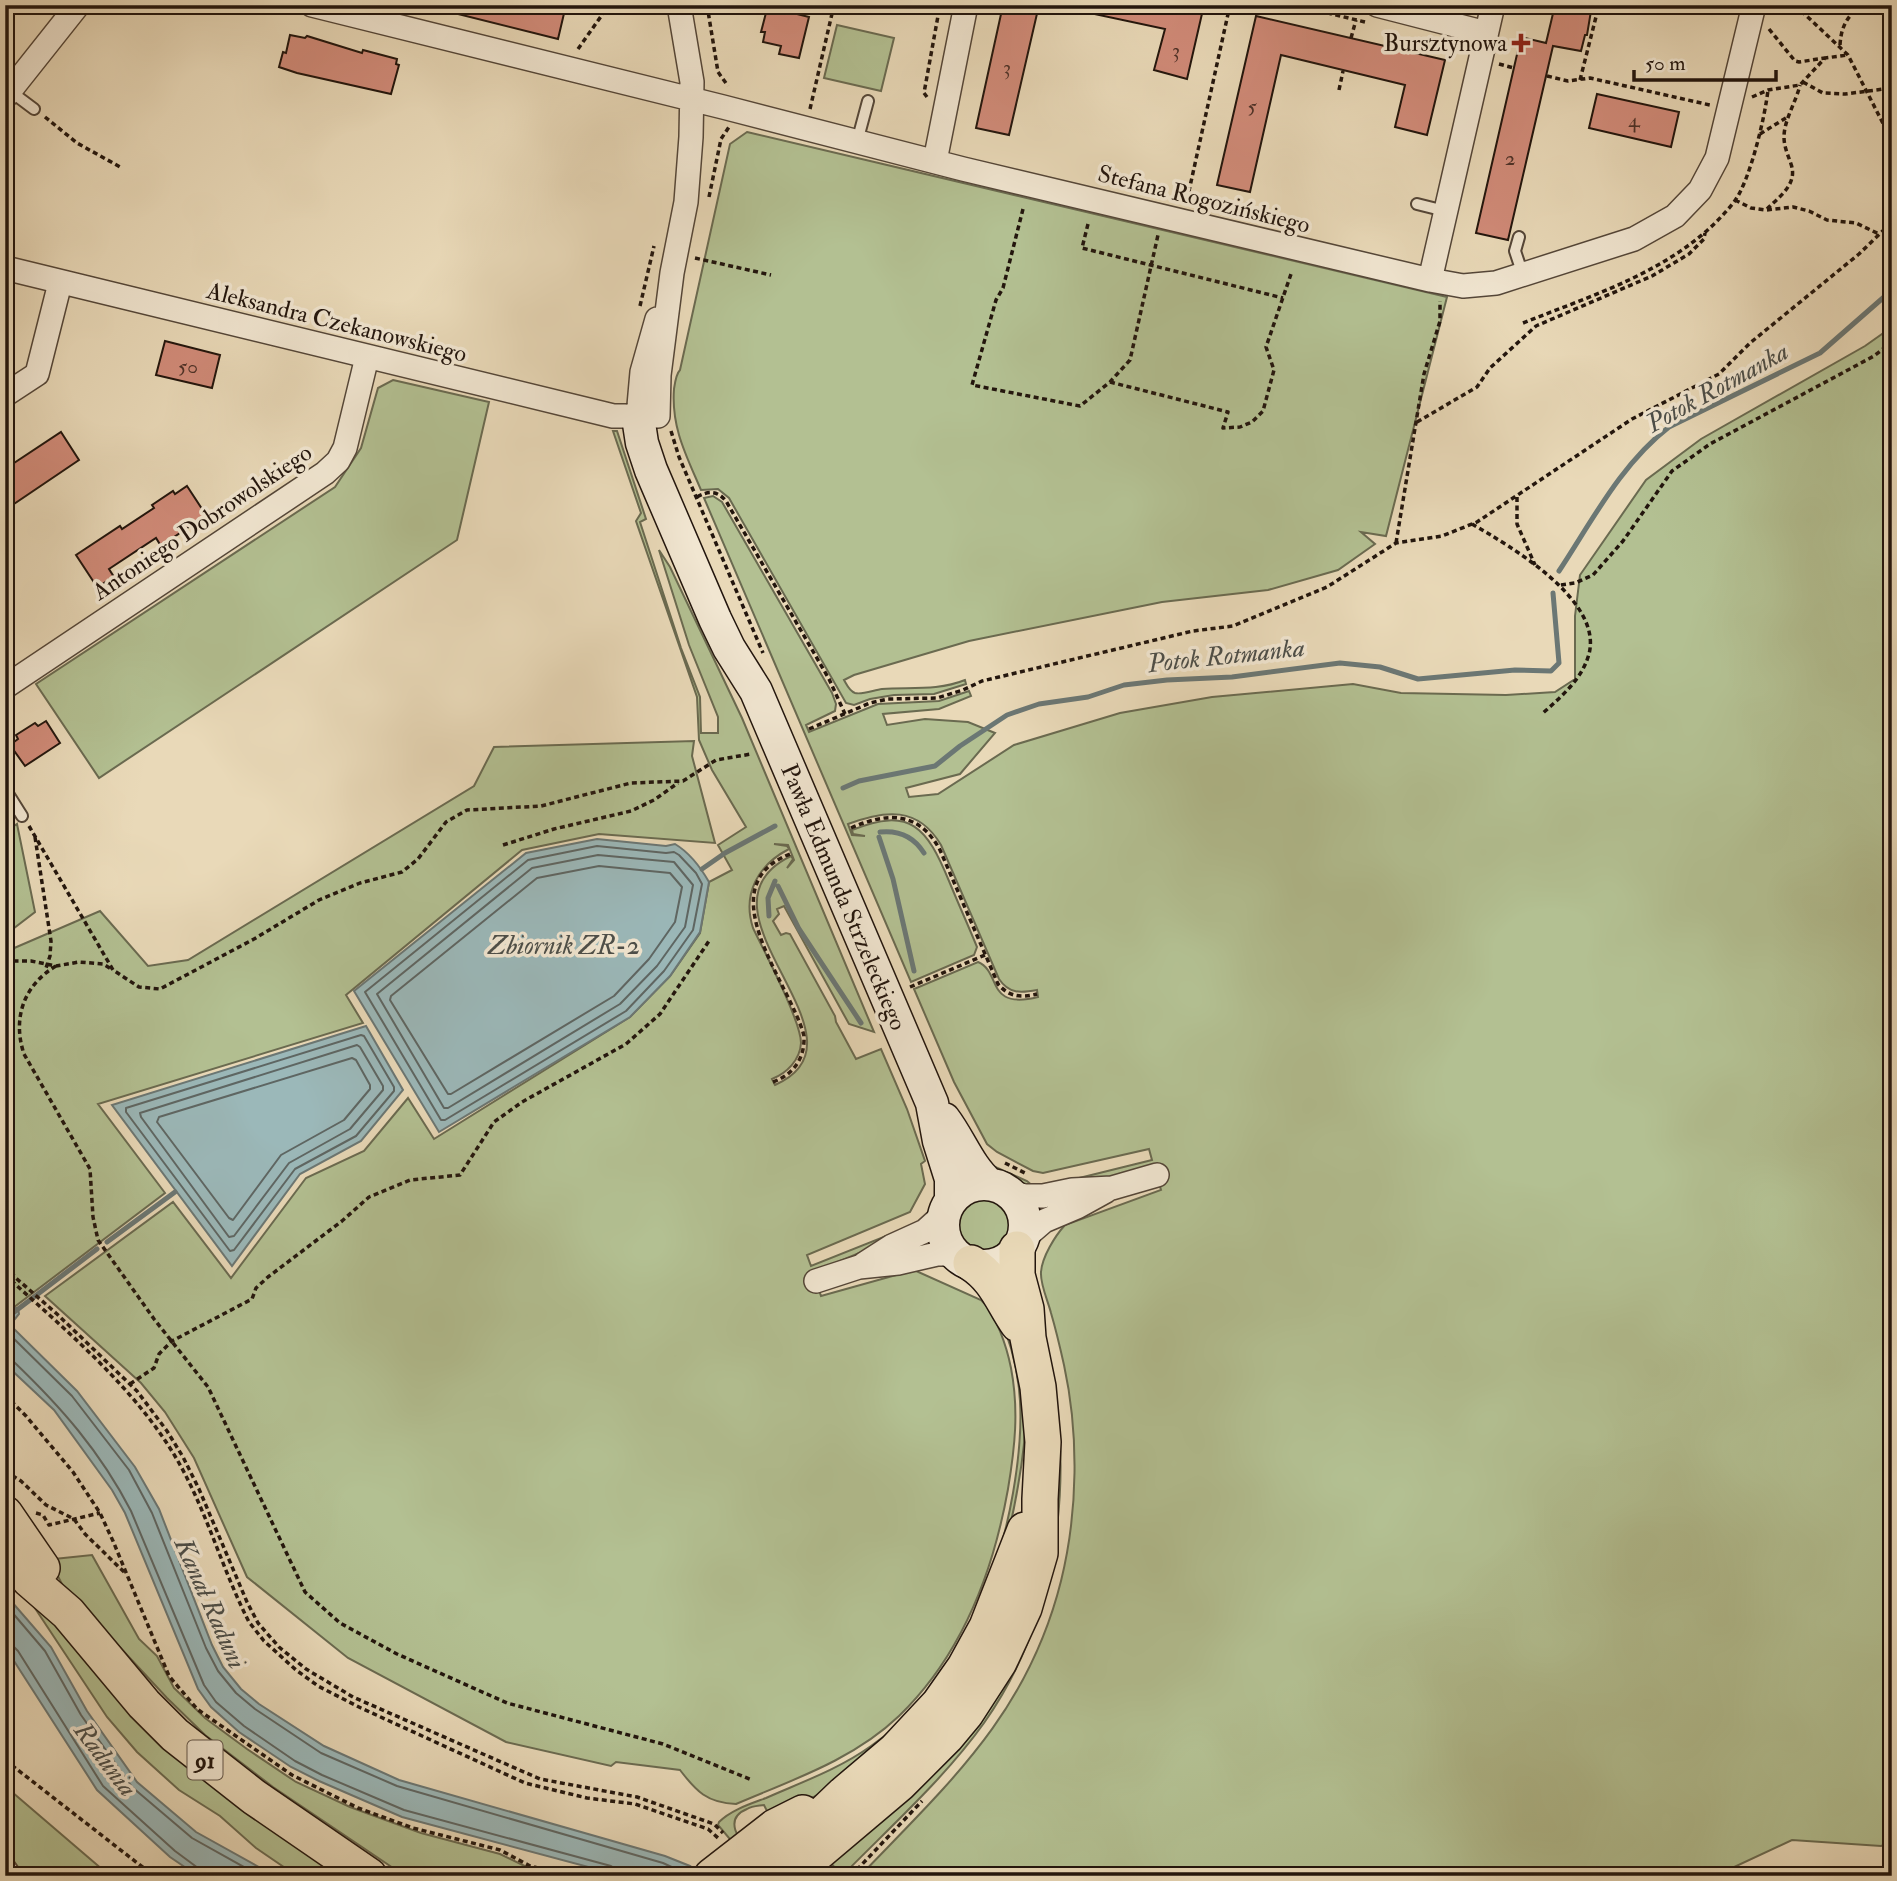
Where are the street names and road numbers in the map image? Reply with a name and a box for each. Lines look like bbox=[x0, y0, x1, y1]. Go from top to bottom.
street label: Stefana Rogozińskiego bbox=[1094, 158, 1313, 241]
street label: Aleksandra Czekanowskiego bbox=[203, 275, 470, 370]
street label: Antoniego Dobrowolskiego bbox=[86, 437, 318, 608]
street label: Pawła Edmunda Strzeleckiego bbox=[773, 759, 914, 1035]
road number: 91 bbox=[188, 1740, 222, 1779]

